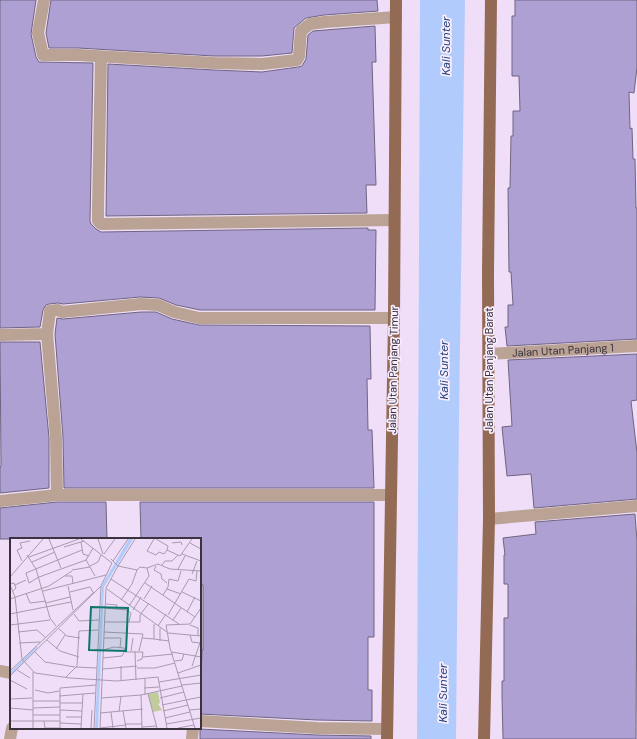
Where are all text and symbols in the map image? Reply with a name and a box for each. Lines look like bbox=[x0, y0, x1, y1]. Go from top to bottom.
water label: Kali Sunter bbox=[438, 16, 454, 75]
street label: Jalan Utan Panjang Timur bbox=[385, 306, 401, 434]
street label: Jalan Utan Panjang Barat bbox=[482, 307, 496, 433]
water label: Kali Sunter bbox=[436, 340, 452, 399]
street label: Jalan Utan Panjang 1 bbox=[512, 340, 614, 360]
inset map bbox=[10, 538, 201, 729]
water label: Kali Sunter bbox=[435, 663, 451, 722]

